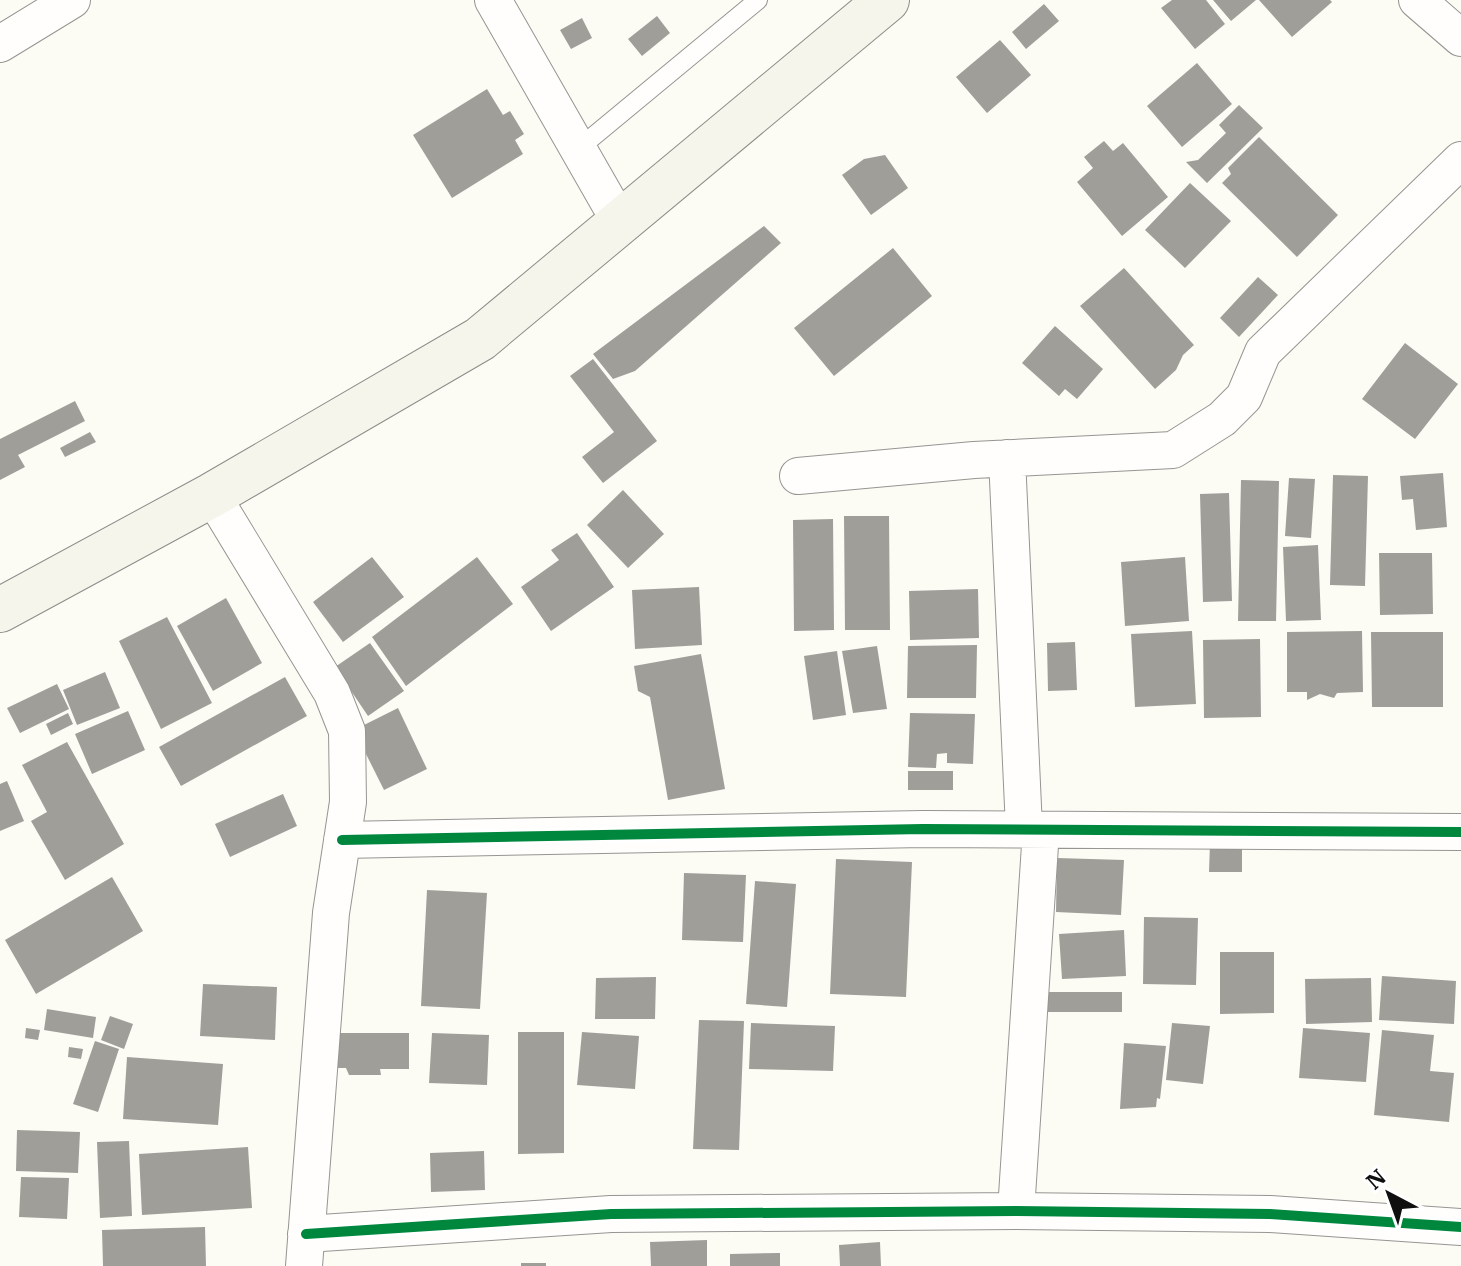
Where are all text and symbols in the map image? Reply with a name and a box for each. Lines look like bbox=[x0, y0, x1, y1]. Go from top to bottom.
north arrow bbox=[1349, 1154, 1429, 1234]
text: N bbox=[1359, 1162, 1392, 1195]

